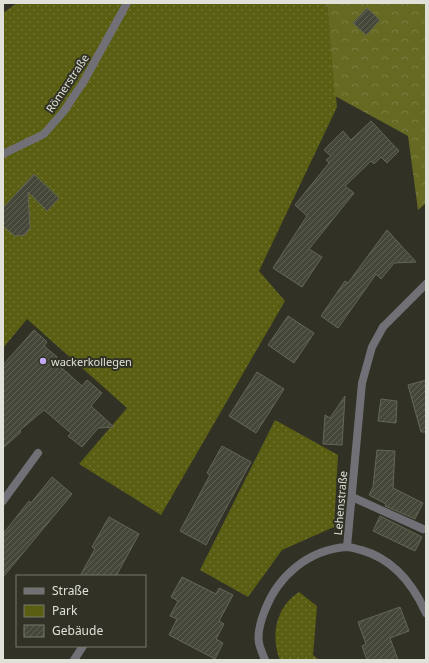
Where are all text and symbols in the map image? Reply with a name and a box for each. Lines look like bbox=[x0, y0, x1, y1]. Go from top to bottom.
street label: Römerstraße bbox=[42, 51, 92, 115]
place label: wackerkollegen bbox=[51, 354, 132, 369]
marker: wackerkollegen bbox=[38, 356, 48, 366]
street label: Lehenstraße bbox=[330, 470, 350, 536]
legend bbox=[16, 575, 146, 647]
text: Straße bbox=[52, 582, 89, 599]
text: Park bbox=[52, 602, 78, 619]
text: Gebäude bbox=[52, 622, 103, 639]

